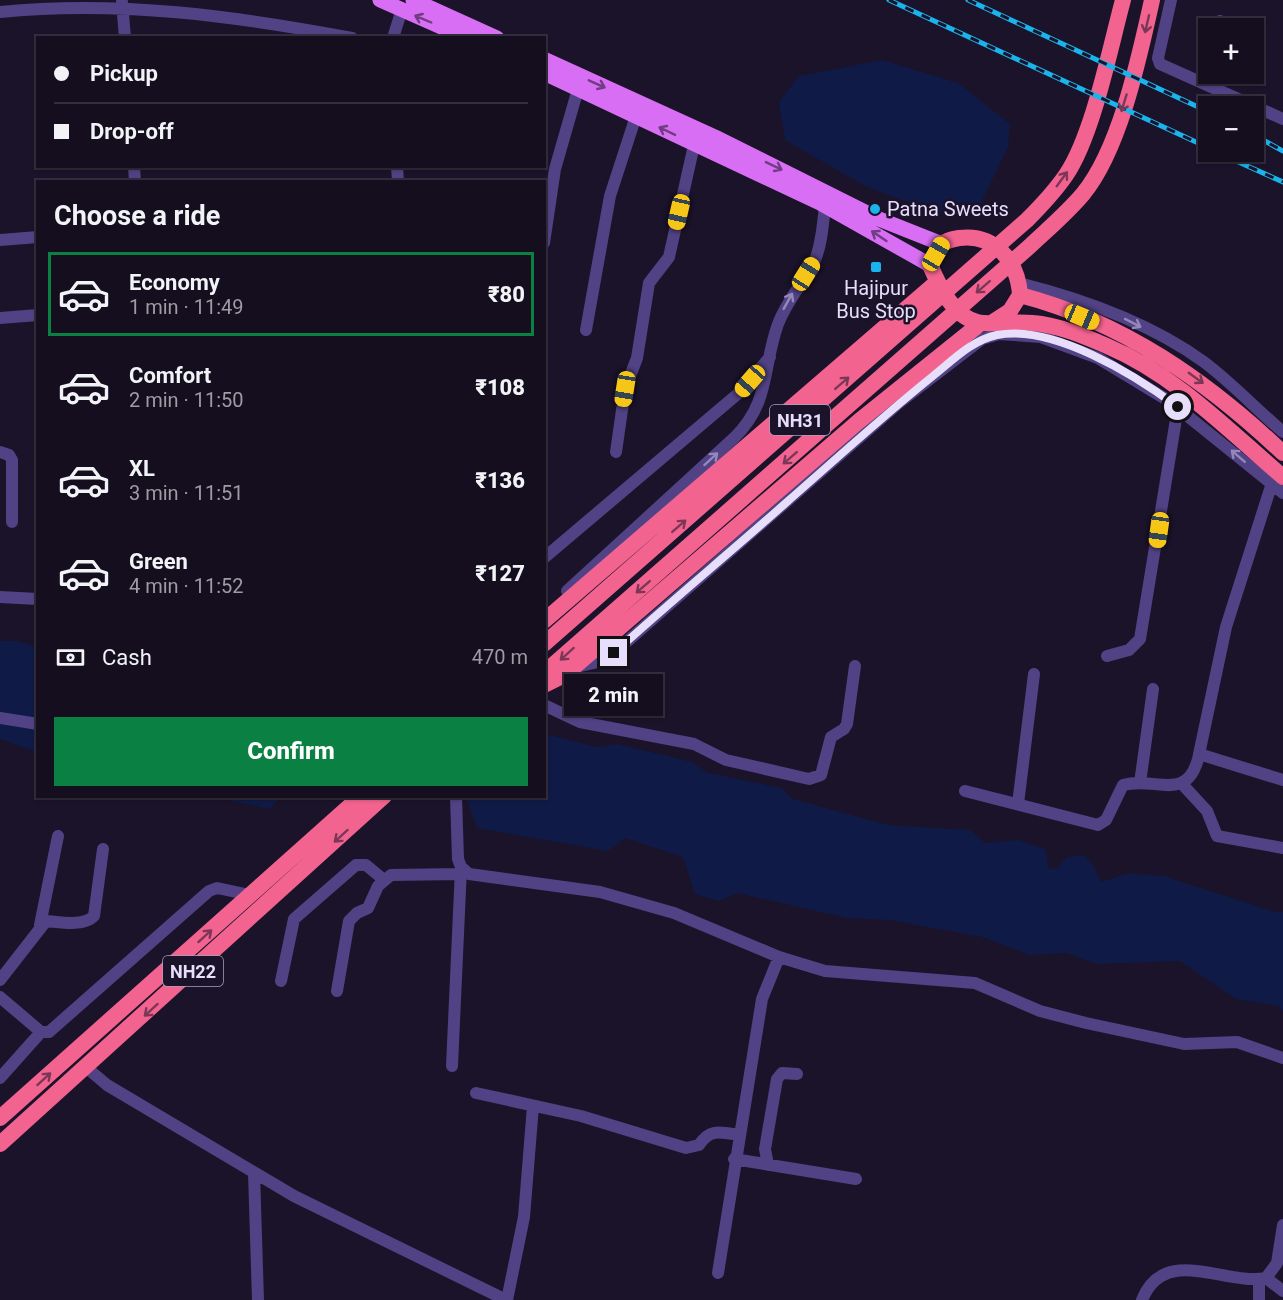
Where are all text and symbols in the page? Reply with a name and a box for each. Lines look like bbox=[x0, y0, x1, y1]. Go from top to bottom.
one-way arrow bbox=[414, 12, 432, 24]
one-way arrow bbox=[1140, 14, 1152, 33]
map controls bbox=[1198, 18, 1264, 162]
button: + bbox=[1198, 18, 1264, 84]
text: Pickup bbox=[90, 61, 158, 86]
one-way arrow bbox=[588, 78, 606, 90]
one-way arrow bbox=[1118, 93, 1129, 112]
button: − bbox=[1198, 96, 1264, 162]
text: Drop-off bbox=[90, 119, 174, 144]
one-way arrow bbox=[658, 125, 676, 137]
one-way arrow bbox=[765, 161, 783, 173]
one-way arrow bbox=[1056, 172, 1069, 188]
car bbox=[666, 192, 692, 232]
place label: Patna Sweets bbox=[887, 197, 1009, 221]
text: Choose a ride bbox=[54, 200, 220, 232]
marker: Patna Sweets bbox=[868, 202, 882, 216]
one-way arrow bbox=[872, 230, 888, 242]
car bbox=[919, 234, 953, 274]
car bbox=[789, 254, 823, 294]
marker: Hajipur Bus Stop bbox=[869, 260, 883, 274]
icon: car bbox=[57, 267, 111, 321]
text: Economy bbox=[129, 270, 220, 295]
place label: Hajipur Bus Stop bbox=[836, 276, 916, 323]
one-way arrow bbox=[976, 280, 991, 294]
text: ₹80 bbox=[488, 282, 525, 307]
one-way arrow bbox=[782, 293, 794, 310]
text: 1 min · 11:49 bbox=[129, 295, 244, 319]
car bbox=[1062, 302, 1102, 332]
one-way arrow bbox=[1124, 317, 1141, 329]
icon: car bbox=[57, 360, 111, 414]
car bbox=[731, 362, 769, 400]
text: Comfort bbox=[129, 363, 211, 388]
car bbox=[613, 370, 637, 408]
one-way arrow bbox=[1187, 372, 1203, 385]
text: ₹108 bbox=[475, 375, 525, 400]
one-way arrow bbox=[834, 376, 849, 390]
text: 2 min · 11:50 bbox=[129, 388, 244, 412]
route start bbox=[1164, 393, 1191, 420]
road number: NH31 bbox=[770, 405, 830, 435]
one-way arrow bbox=[1231, 449, 1246, 463]
one-way arrow bbox=[782, 451, 797, 465]
one-way arrow bbox=[703, 452, 718, 466]
icon: car bbox=[57, 453, 111, 507]
text: XL bbox=[129, 456, 155, 481]
text: ₹136 bbox=[475, 468, 525, 493]
text: 3 min · 11:51 bbox=[129, 481, 244, 505]
car bbox=[1148, 511, 1170, 549]
one-way arrow bbox=[671, 519, 686, 533]
icon: car bbox=[57, 546, 111, 600]
text: Green bbox=[129, 549, 188, 574]
text: ₹127 bbox=[475, 561, 525, 586]
text: 4 min · 11:52 bbox=[129, 574, 244, 598]
one-way arrow bbox=[636, 580, 651, 594]
route end bbox=[600, 639, 627, 666]
icon: cash bbox=[54, 641, 87, 674]
text: Cash bbox=[102, 645, 152, 670]
text: 470 m bbox=[472, 645, 528, 669]
one-way arrow bbox=[560, 647, 575, 661]
callout: 2 min bbox=[564, 674, 664, 716]
text: 2 min bbox=[588, 683, 639, 707]
button: Confirm bbox=[54, 717, 528, 786]
one-way arrow bbox=[334, 829, 349, 843]
one-way arrow bbox=[197, 929, 212, 943]
road number: NH22 bbox=[163, 956, 223, 986]
one-way arrow bbox=[143, 1003, 158, 1017]
one-way arrow bbox=[35, 1073, 51, 1087]

